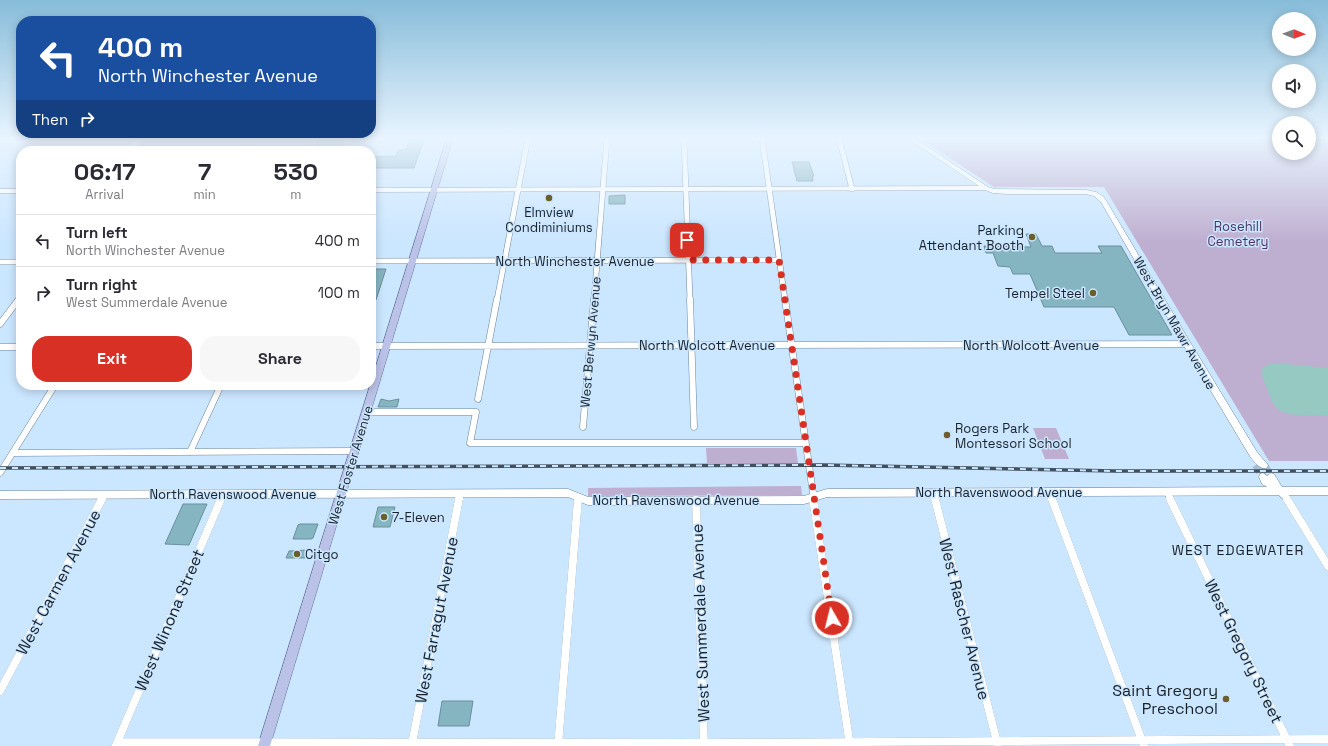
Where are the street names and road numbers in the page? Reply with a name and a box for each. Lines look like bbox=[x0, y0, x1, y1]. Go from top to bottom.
street label: North Winchester Avenue bbox=[496, 253, 654, 270]
street label: West Bryn Mawr Avenue bbox=[1130, 254, 1220, 393]
street label: West Berwyn Avenue bbox=[576, 276, 605, 408]
street label: North Wolcott Avenue bbox=[639, 337, 775, 354]
street label: North Wolcott Avenue bbox=[963, 337, 1099, 354]
street label: West Foster Avenue bbox=[324, 403, 377, 527]
street label: North Ravenswood Avenue bbox=[915, 484, 1083, 501]
street label: North Ravenswood Avenue bbox=[149, 486, 317, 503]
street label: North Ravenswood Avenue bbox=[592, 492, 760, 509]
street label: West Carmen Avenue bbox=[11, 506, 106, 659]
street label: West Summerdale Avenue bbox=[687, 523, 714, 723]
street label: West Farragut Avenue bbox=[410, 535, 463, 705]
street label: West Rascher Avenue bbox=[934, 536, 995, 702]
street label: West Winona Street bbox=[130, 546, 209, 694]
street label: West Gregory Street bbox=[1200, 576, 1288, 727]

